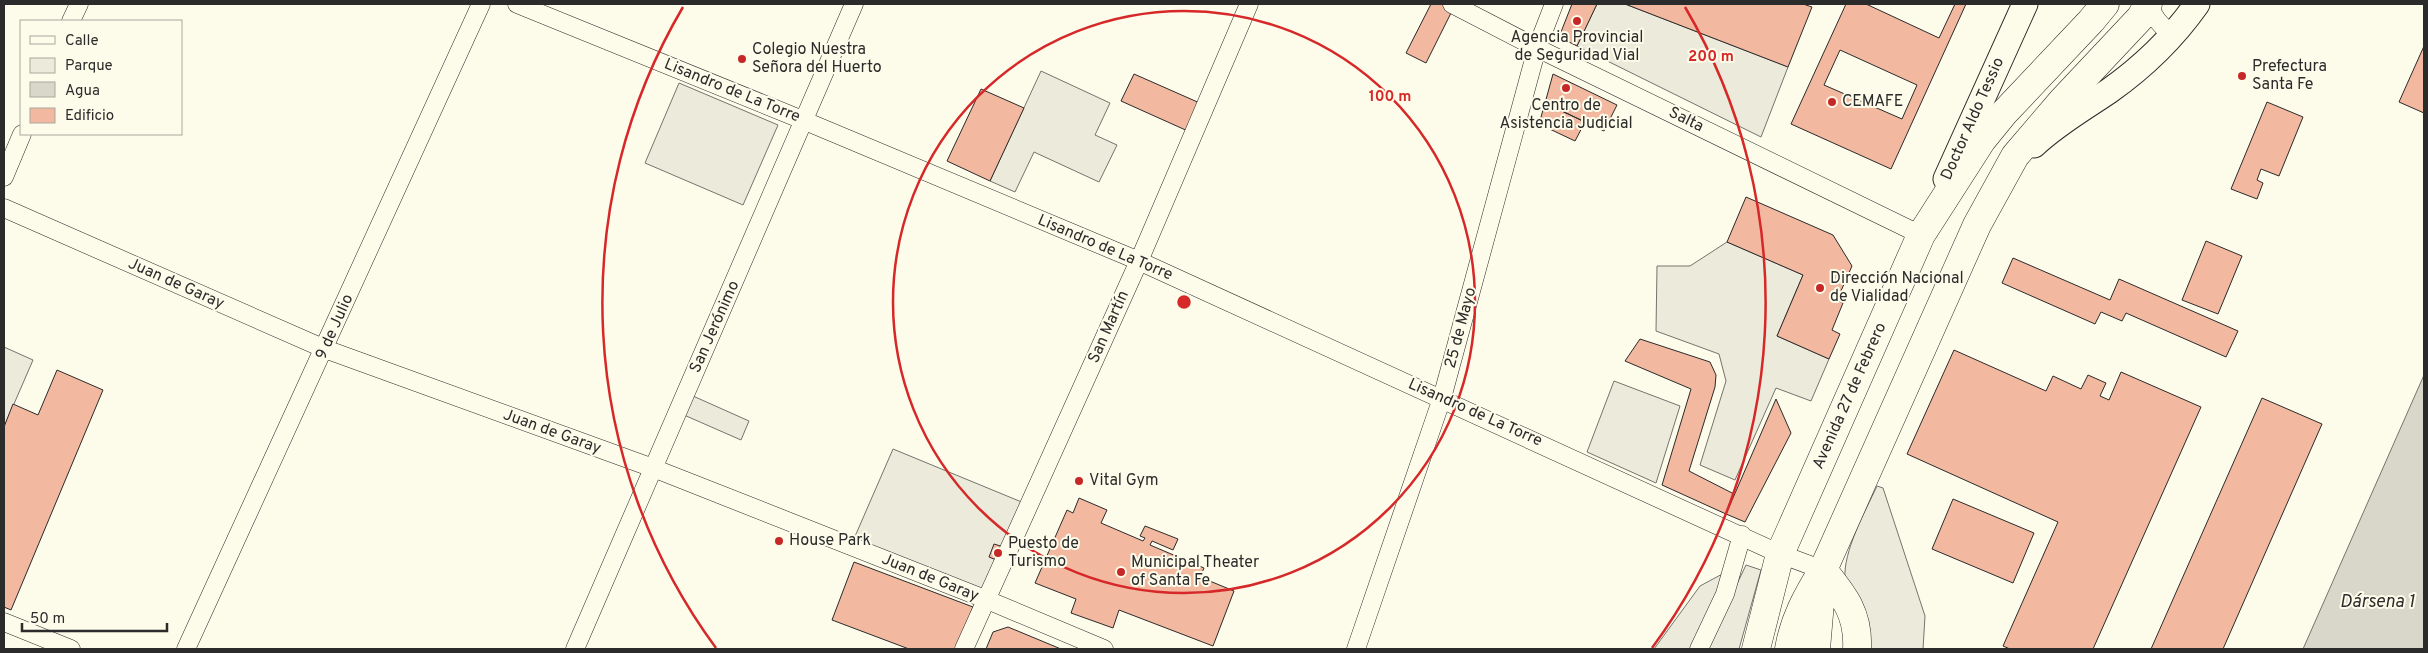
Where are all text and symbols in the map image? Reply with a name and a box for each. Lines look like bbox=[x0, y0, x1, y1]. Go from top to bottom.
marker: Agencia Provincial de Seguridad Vial bbox=[1571, 15, 1583, 27]
legend bbox=[20, 20, 182, 135]
place label: Agencia Provincial de Seguridad Vial bbox=[1511, 28, 1643, 66]
text: Calle bbox=[65, 32, 99, 51]
place label: Colegio Nuestra Señora del Huerto bbox=[752, 40, 882, 78]
text: 200 m bbox=[1688, 48, 1734, 67]
marker: Colegio Nuestra Señora del Huerto bbox=[736, 53, 748, 65]
street label: Doctor Aldo Tessio bbox=[1937, 54, 2009, 183]
street label: Lisandro de La Torre bbox=[661, 55, 803, 127]
text: Parque bbox=[65, 57, 113, 76]
place label: Prefectura Santa Fe bbox=[2252, 57, 2327, 95]
marker: Prefectura Santa Fe bbox=[2236, 70, 2248, 82]
text: Agua bbox=[65, 82, 100, 101]
marker: Centro de Asistencia Judicial bbox=[1560, 82, 1572, 94]
text: 100 m bbox=[1369, 88, 1411, 107]
place label: CEMAFE bbox=[1842, 92, 1903, 112]
place label: Centro de Asistencia Judicial bbox=[1499, 96, 1633, 134]
marker: CEMAFE bbox=[1826, 96, 1838, 108]
street label: Salta bbox=[1665, 103, 1707, 137]
text: Edificio bbox=[65, 107, 114, 126]
street label: Lisandro de La Torre bbox=[1034, 210, 1176, 286]
street label: Juan de Garay bbox=[125, 254, 227, 314]
place label: Dirección Nacional de Vialidad bbox=[1830, 269, 1964, 307]
street label: San Jerónimo bbox=[686, 278, 744, 376]
marker: Dirección Nacional de Vialidad bbox=[1814, 282, 1826, 294]
street label: 25 de Mayo bbox=[1441, 285, 1481, 371]
street label: San Martín bbox=[1084, 287, 1134, 367]
street label: 9 de Julio bbox=[312, 291, 358, 363]
centre of rings bbox=[1175, 293, 1193, 311]
street label: Avenida 27 de Febrero bbox=[1809, 320, 1891, 472]
street label: Lisandro de La Torre bbox=[1405, 374, 1545, 452]
street label: Juan de Garay bbox=[500, 405, 604, 459]
place label: Vital Gym bbox=[1089, 471, 1159, 491]
marker: Vital Gym bbox=[1073, 475, 1085, 487]
place label: House Park bbox=[789, 531, 871, 551]
place label: Puesto de Turismo bbox=[1008, 534, 1079, 572]
marker: House Park bbox=[773, 535, 785, 547]
marker: Puesto de Turismo bbox=[992, 547, 1004, 559]
street label: Juan de Garay bbox=[879, 549, 981, 607]
place label: Municipal Theater of Santa Fe bbox=[1131, 553, 1259, 591]
marker: Municipal Theater of Santa Fe bbox=[1115, 566, 1127, 578]
water label: Dársena 1 bbox=[2340, 591, 2415, 614]
scale bar bbox=[22, 600, 168, 632]
text: 50 m bbox=[30, 610, 65, 629]

